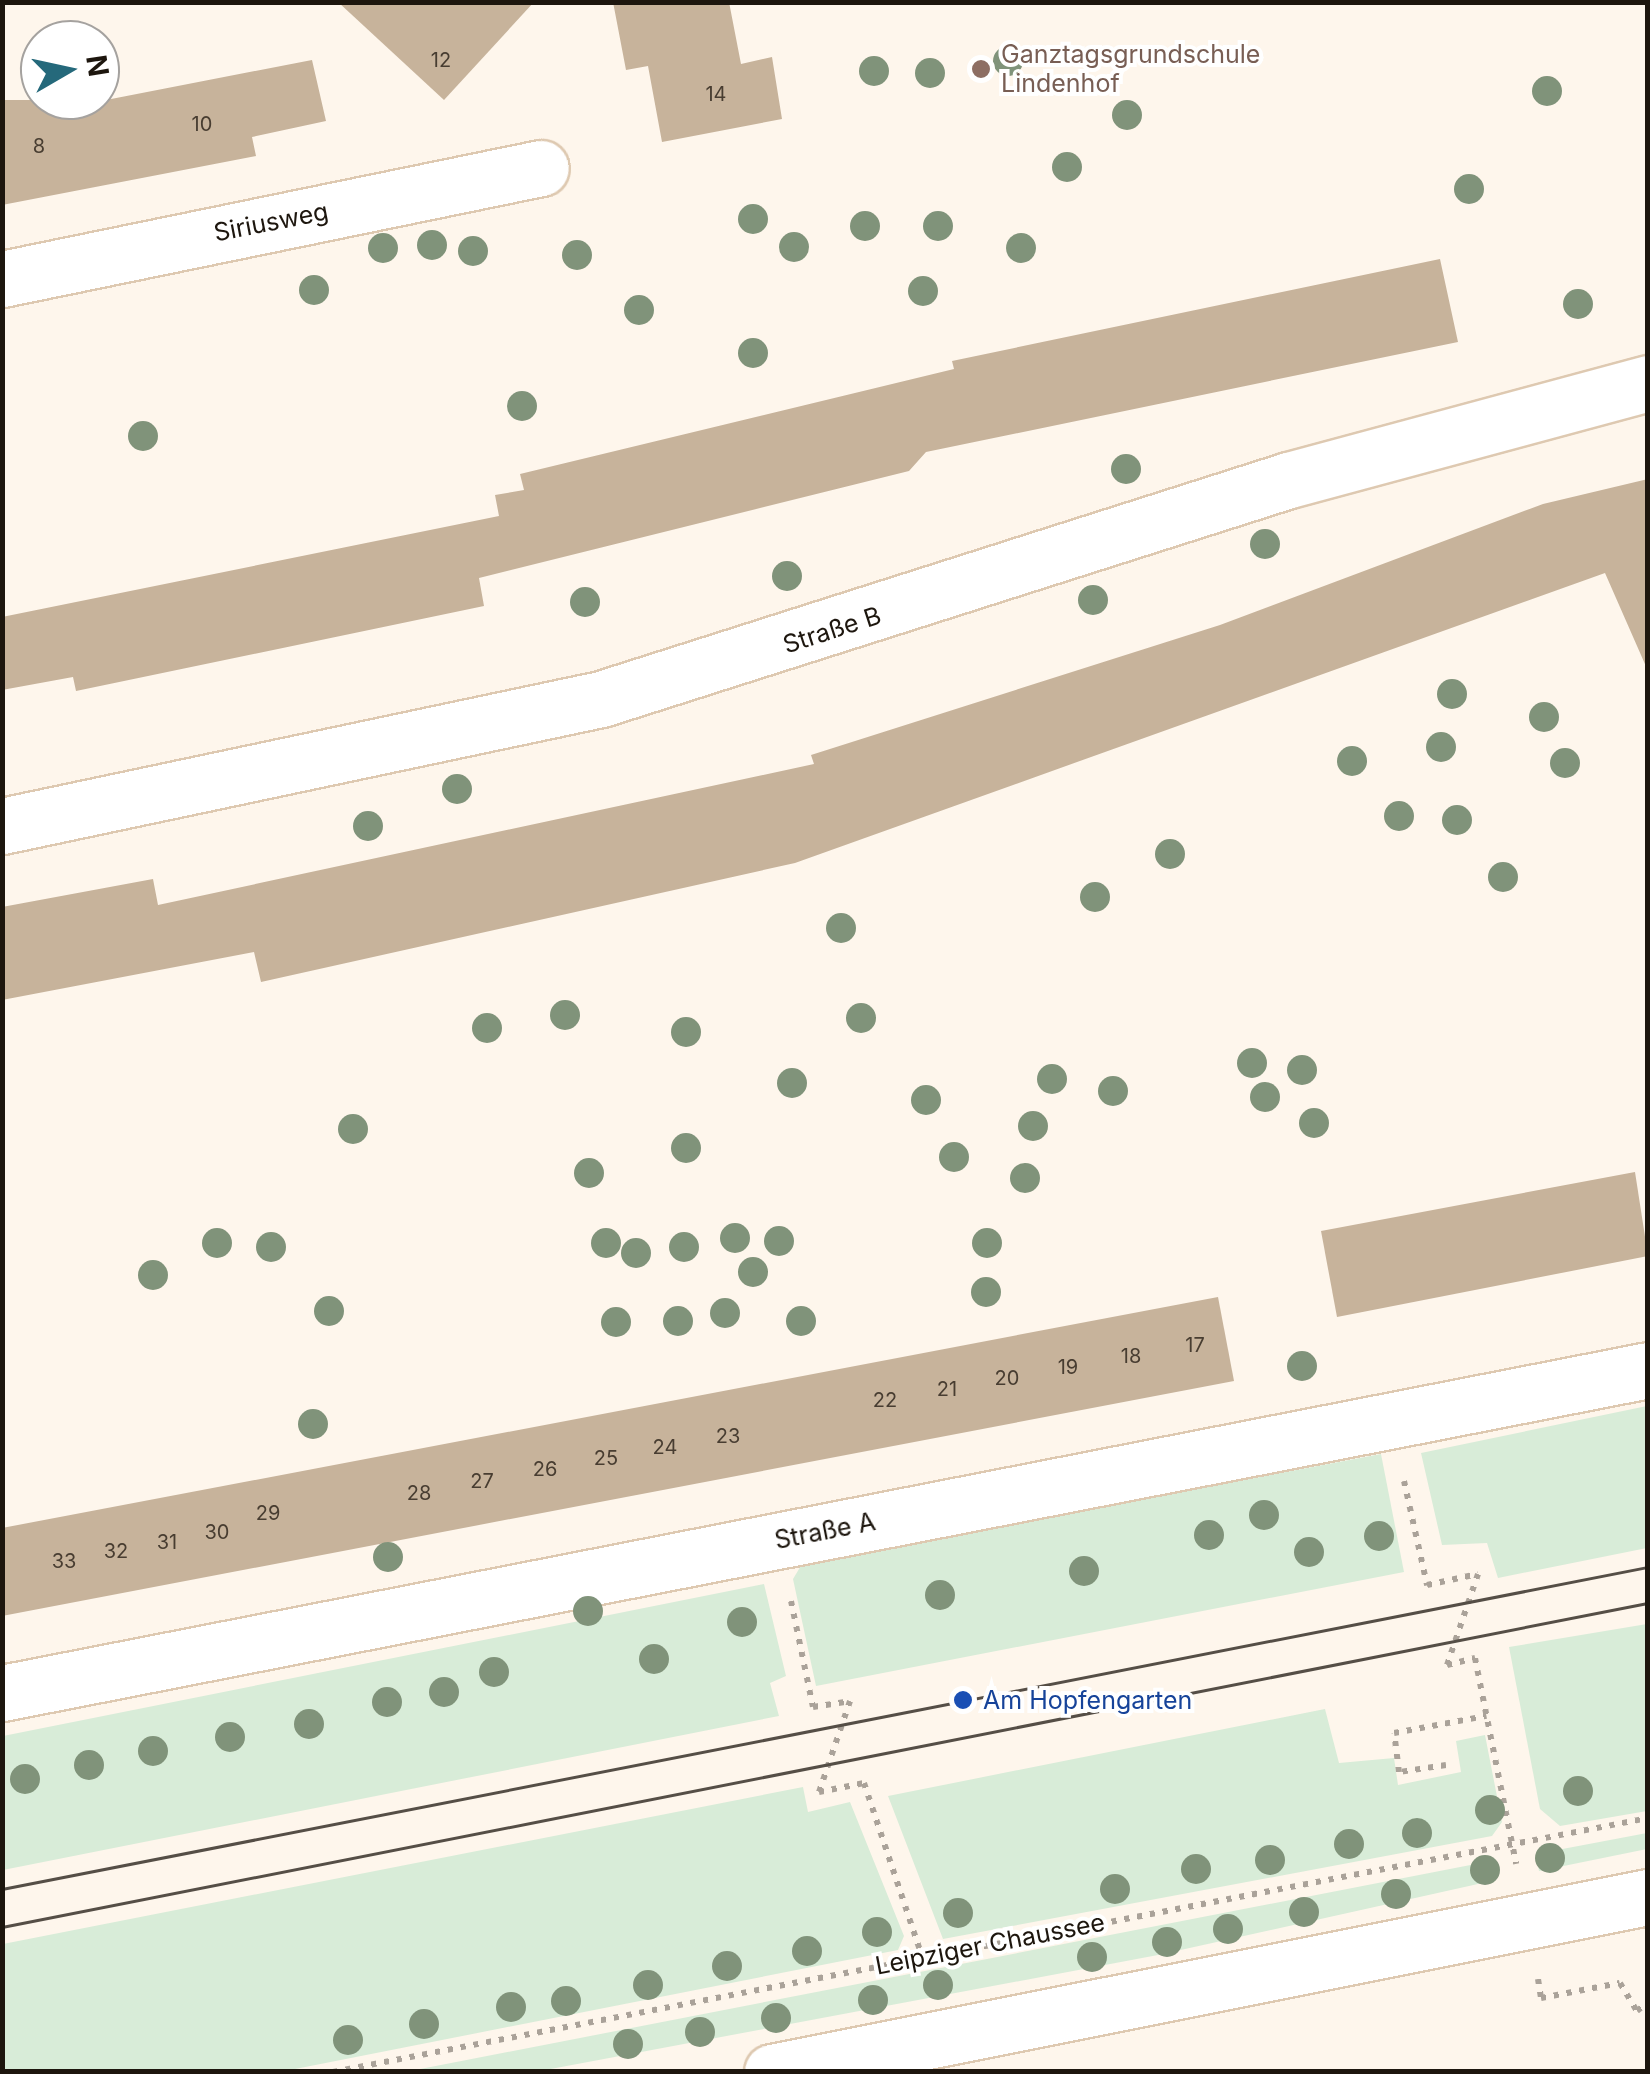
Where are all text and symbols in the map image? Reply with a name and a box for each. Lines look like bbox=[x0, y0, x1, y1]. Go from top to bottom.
north arrow bbox=[20, 20, 120, 120]
place label: Ganztagsgrundschule Lindenhof bbox=[1001, 40, 1260, 99]
house number: 12 bbox=[431, 48, 451, 72]
text: N bbox=[79, 52, 116, 79]
marker: Ganztagsgrundschule Lindenhof bbox=[970, 58, 992, 80]
house number: 14 bbox=[705, 82, 727, 106]
house number: 10 bbox=[192, 112, 212, 136]
house number: 8 bbox=[33, 134, 45, 158]
street label: Siriusweg bbox=[211, 196, 331, 248]
street label: Straße B bbox=[779, 600, 885, 660]
house number: 17 bbox=[1185, 1333, 1205, 1357]
house number: 18 bbox=[1121, 1344, 1141, 1368]
house number: 19 bbox=[1058, 1355, 1078, 1379]
house number: 20 bbox=[995, 1366, 1019, 1390]
house number: 21 bbox=[937, 1377, 957, 1401]
house number: 22 bbox=[873, 1388, 897, 1412]
house number: 23 bbox=[716, 1424, 740, 1448]
house number: 24 bbox=[653, 1435, 677, 1459]
house number: 25 bbox=[594, 1446, 618, 1470]
house number: 26 bbox=[533, 1457, 557, 1481]
house number: 27 bbox=[470, 1469, 494, 1493]
house number: 28 bbox=[407, 1481, 431, 1505]
house number: 29 bbox=[256, 1501, 280, 1525]
street label: Straße A bbox=[772, 1507, 878, 1555]
house number: 30 bbox=[205, 1520, 229, 1544]
house number: 31 bbox=[157, 1530, 177, 1554]
house number: 32 bbox=[104, 1539, 128, 1563]
house number: 33 bbox=[52, 1549, 76, 1573]
place label: Am Hopfengarten bbox=[983, 1685, 1192, 1715]
marker: Am Hopfengarten bbox=[952, 1689, 974, 1711]
street label: Leipziger Chaussee bbox=[873, 1907, 1107, 1981]

